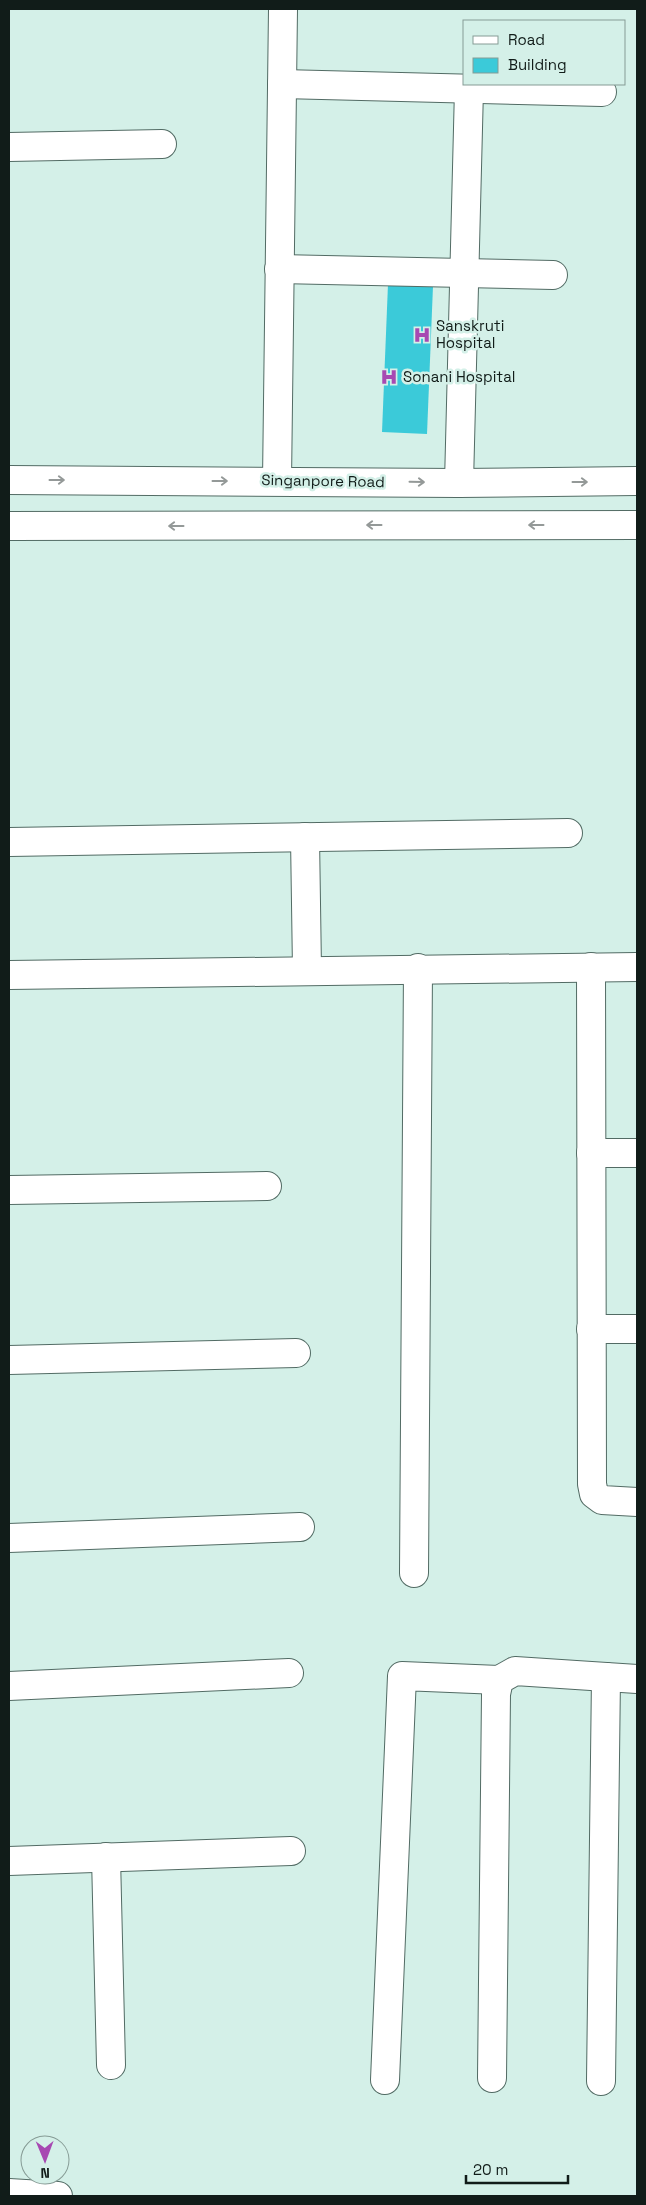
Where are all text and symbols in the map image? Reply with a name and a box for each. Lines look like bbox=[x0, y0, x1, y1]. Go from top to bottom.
legend bbox=[463, 20, 626, 85]
text: Road bbox=[508, 30, 545, 49]
text: Building bbox=[508, 55, 567, 74]
place label: Sanskruti Hospital bbox=[436, 316, 504, 352]
hospital icon: Sanskruti Hospital bbox=[412, 325, 432, 345]
hospital icon: Sonani Hospital bbox=[379, 367, 399, 387]
place label: Sonani Hospital bbox=[403, 367, 516, 386]
street label: Singanpore Road bbox=[261, 470, 385, 491]
one-way arrow bbox=[49, 475, 65, 485]
one-way arrow bbox=[212, 476, 228, 486]
one-way arrow bbox=[409, 477, 425, 487]
one-way arrow bbox=[572, 477, 588, 487]
one-way arrow bbox=[366, 520, 382, 530]
one-way arrow bbox=[528, 520, 544, 530]
one-way arrow bbox=[168, 521, 184, 531]
north arrow bbox=[20, 2135, 70, 2185]
scale bar bbox=[466, 2152, 568, 2184]
text: 20 m bbox=[473, 2160, 508, 2179]
text: N bbox=[40, 2164, 50, 2182]

